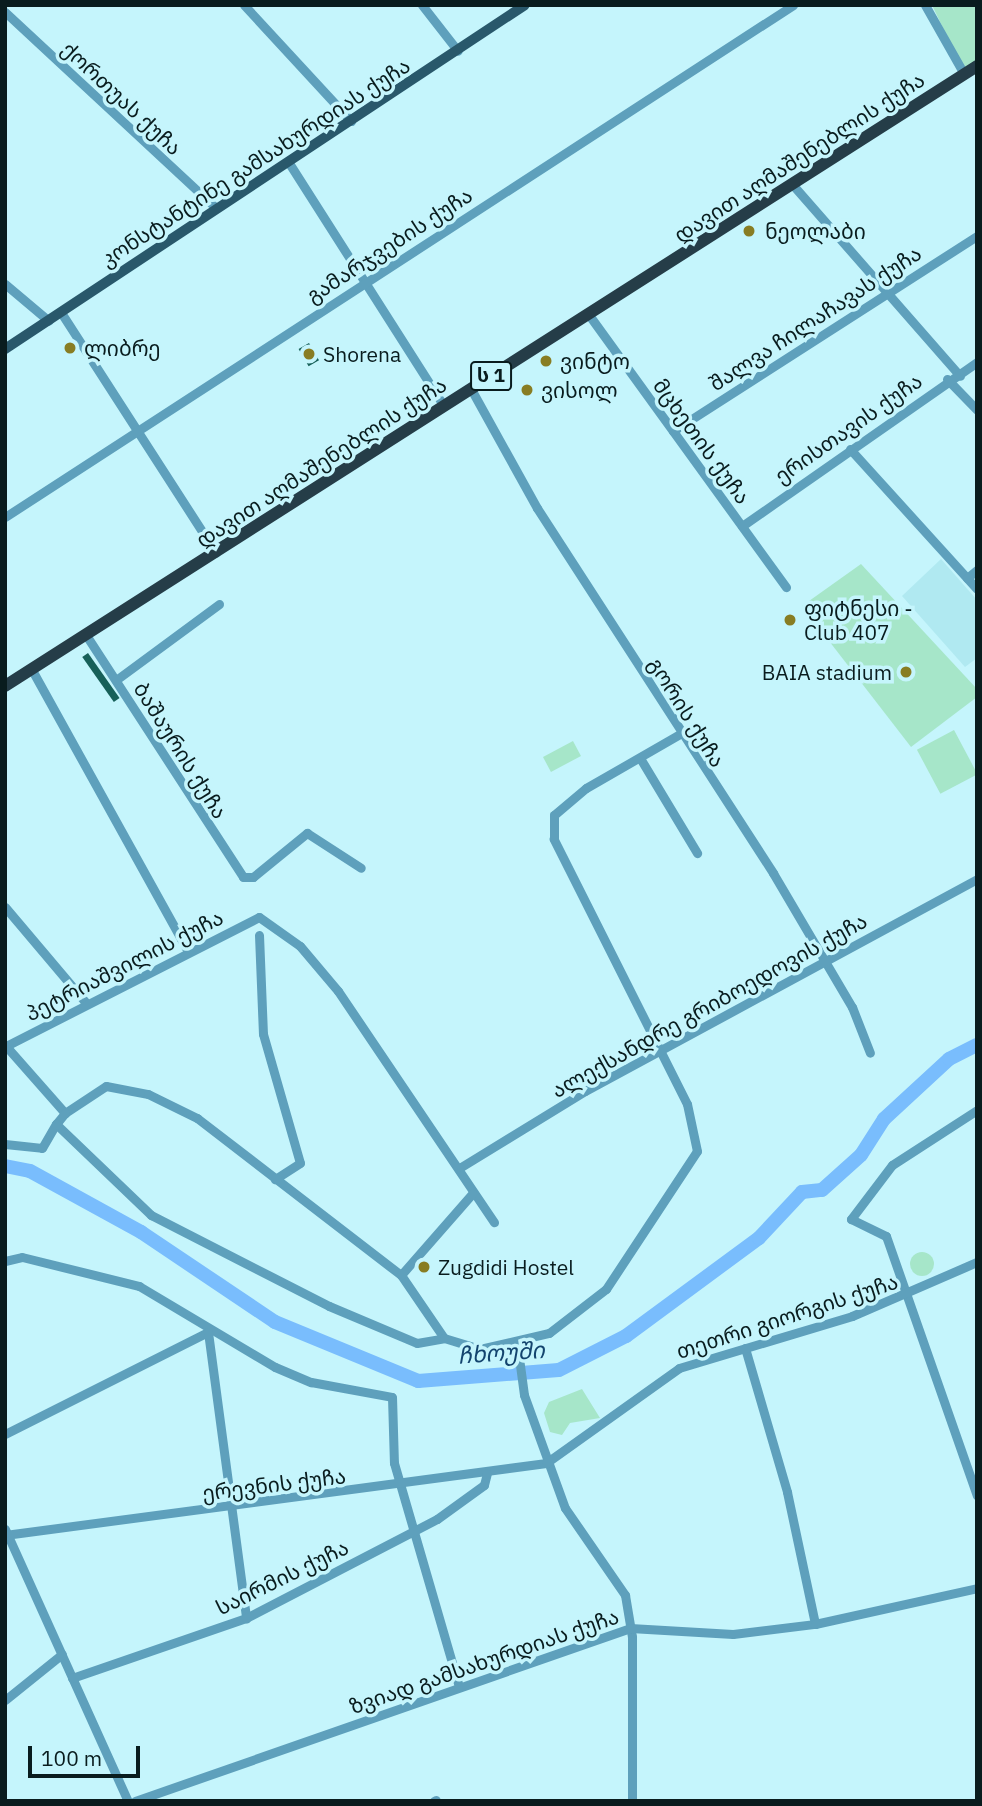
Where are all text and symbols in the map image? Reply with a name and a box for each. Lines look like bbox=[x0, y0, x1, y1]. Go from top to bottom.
street label: ქორთუას ქუჩა bbox=[57, 36, 187, 160]
street label: კონსტანტინე გამსახურდიას ქუჩა bbox=[96, 52, 414, 272]
street label: დავით აღმაშენებლის ქუჩა bbox=[669, 67, 929, 247]
street label: გამარჯვების ქუჩა bbox=[301, 182, 477, 308]
place label: ნეოლაბი bbox=[765, 218, 866, 244]
marker: ნეოლაბი bbox=[739, 221, 759, 241]
street label: შალვა ჩილაჩავას ქუჩა bbox=[704, 240, 926, 396]
place label: ლიბრე bbox=[84, 335, 161, 361]
marker: ლიბრე bbox=[62, 340, 78, 356]
place label: Shorena bbox=[323, 341, 401, 367]
marker: Shorena bbox=[301, 346, 317, 362]
place label: ვინტო bbox=[560, 348, 630, 374]
marker: ვინტო bbox=[538, 353, 554, 369]
road number: ს 1 bbox=[470, 360, 512, 392]
street label: ერისთავის ქუჩა bbox=[769, 368, 927, 488]
street label: დავით აღმაშენებლის ქუჩა bbox=[191, 372, 451, 552]
street label: მცხეთის ქუჩა bbox=[648, 374, 756, 508]
place label: ვისოლ bbox=[541, 377, 618, 403]
marker: ვისოლ bbox=[519, 382, 535, 398]
place label: ფიტნესი - Club 407 bbox=[804, 595, 913, 645]
marker: ფიტნესი - Club 407 bbox=[782, 612, 798, 628]
street label: გორის ქუჩა bbox=[643, 652, 731, 772]
place label: BAIA stadium bbox=[762, 659, 892, 685]
marker: BAIA stadium bbox=[898, 664, 914, 680]
street label: ბაშაურის ქუჩა bbox=[129, 677, 233, 823]
street label: პეტრიაშვილის ქუჩა bbox=[21, 904, 227, 1026]
street label: ალექსანდრე გრიბოედოვის ქუჩა bbox=[547, 907, 871, 1103]
place label: Zugdidi Hostel bbox=[438, 1254, 574, 1280]
marker: Zugdidi Hostel bbox=[416, 1259, 432, 1275]
street label: თეთრი გიორგის ქუჩა bbox=[673, 1268, 901, 1364]
water label: ჩხოუში bbox=[457, 1335, 545, 1369]
street label: ერევნის ქუჩა bbox=[201, 1463, 347, 1505]
street label: საირმის ქუჩა bbox=[211, 1534, 353, 1620]
street label: ზვიად გამსახურდიას ქუჩა bbox=[346, 1603, 622, 1719]
scale bar bbox=[32, 1732, 144, 1776]
text: 100 m bbox=[41, 1744, 102, 1772]

